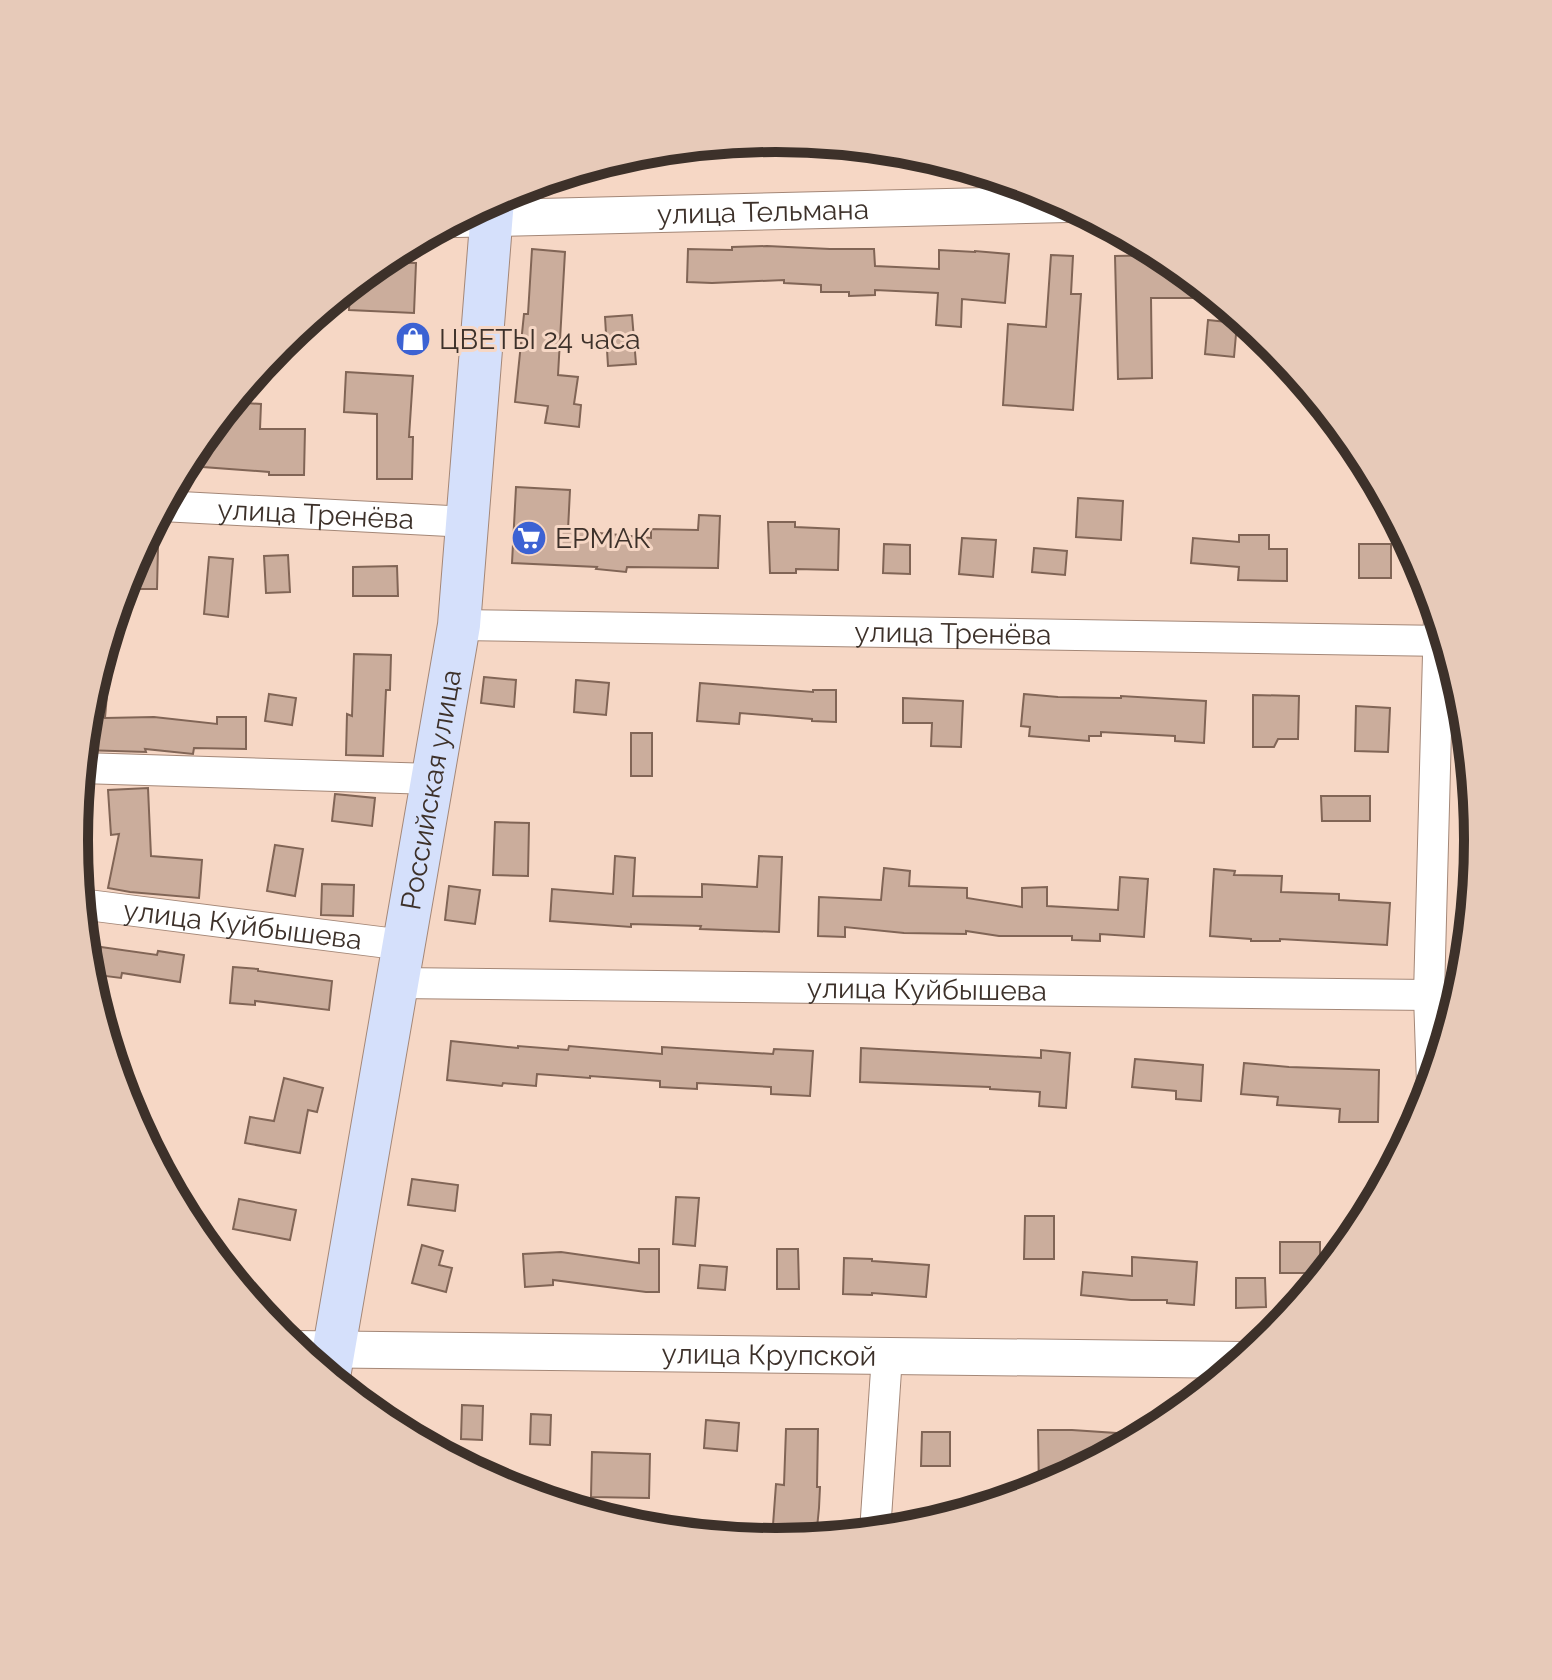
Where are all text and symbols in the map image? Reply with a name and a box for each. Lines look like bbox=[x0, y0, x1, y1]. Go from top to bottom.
street label: улица Тельмана bbox=[656, 192, 869, 231]
shop icon: ЦВЕТЫ 24 часа bbox=[394, 320, 432, 358]
place label: ЦВЕТЫ 24 часа bbox=[439, 323, 641, 356]
street label: улица Тренёва bbox=[217, 492, 415, 536]
supermarket icon: ЕРМАК bbox=[510, 519, 548, 557]
place label: ЕРМАК bbox=[555, 522, 651, 555]
street label: улица Тренёва bbox=[854, 615, 1052, 651]
street label: Российская улица bbox=[394, 667, 468, 912]
street label: улица Куйбышева bbox=[122, 893, 364, 956]
street label: улица Куйбышева bbox=[807, 971, 1047, 1007]
street label: улица Крупской bbox=[662, 1337, 876, 1372]

